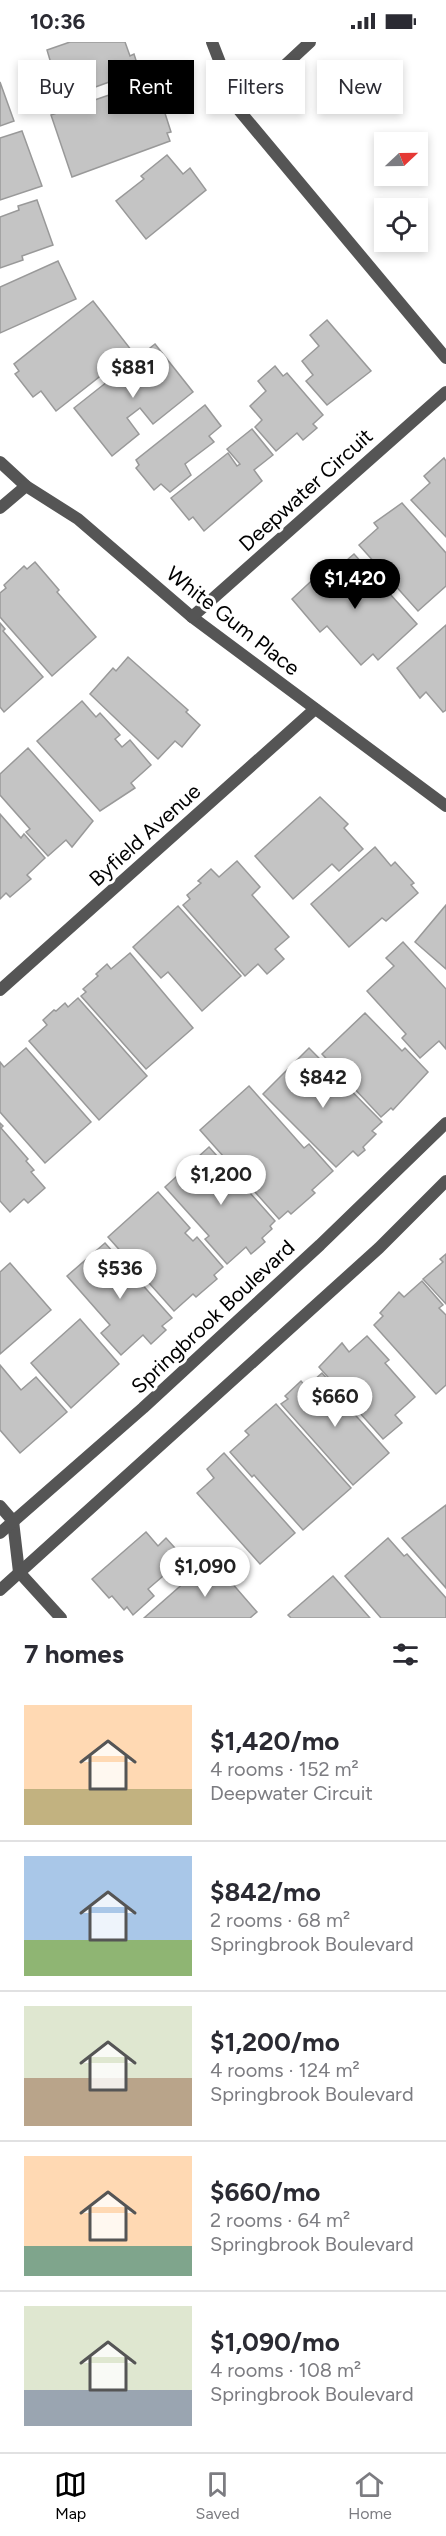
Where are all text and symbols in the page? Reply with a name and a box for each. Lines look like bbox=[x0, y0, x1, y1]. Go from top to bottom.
text: 10:36 bbox=[30, 8, 85, 35]
chip: Buy bbox=[18, 60, 96, 114]
chip: Rent bbox=[108, 60, 194, 114]
chip: Filters bbox=[206, 60, 305, 114]
chip: New bbox=[317, 60, 403, 114]
north arrow bbox=[374, 132, 428, 186]
map controls bbox=[374, 132, 428, 252]
button: locate bbox=[374, 198, 428, 252]
pin: $881 bbox=[97, 348, 169, 399]
text: $881 bbox=[111, 355, 155, 379]
street label: Deepwater Circuit bbox=[234, 423, 378, 556]
pin: $1,420 bbox=[306, 559, 404, 610]
street label: White Gum Place bbox=[162, 561, 305, 680]
text: $1,420 bbox=[324, 566, 386, 590]
street label: Byfield Avenue bbox=[84, 778, 205, 891]
pin: $842 bbox=[287, 1058, 359, 1109]
text: $842 bbox=[299, 1065, 347, 1089]
pin: $1,200 bbox=[172, 1155, 270, 1206]
text: $1,200 bbox=[190, 1162, 252, 1186]
street label: Springbrook Boulevard bbox=[126, 1235, 299, 1399]
pin: $536 bbox=[84, 1249, 156, 1300]
text: $536 bbox=[97, 1256, 143, 1280]
pin: $660 bbox=[299, 1377, 371, 1428]
text: $660 bbox=[311, 1384, 359, 1408]
pin: $1,090 bbox=[156, 1547, 254, 1598]
text: $1,090 bbox=[174, 1554, 236, 1578]
text: 7 homes bbox=[24, 1638, 124, 1670]
icon: filters bbox=[389, 1638, 422, 1671]
text: $1,420/mo bbox=[210, 1725, 339, 1757]
icon: home bbox=[72, 1729, 144, 1801]
text: 4 rooms · 152 m² bbox=[210, 1757, 359, 1781]
text: Deepwater Circuit bbox=[210, 1781, 373, 1805]
text: $842/mo bbox=[210, 1876, 321, 1908]
icon: home bbox=[72, 1880, 144, 1952]
text: 2 rooms · 68 m² bbox=[210, 1908, 350, 1932]
text: Springbrook Boulevard bbox=[210, 1932, 414, 1956]
text: $1,200/mo bbox=[210, 2026, 340, 2058]
icon: home bbox=[72, 2030, 144, 2102]
text: 4 rooms · 124 m² bbox=[210, 2058, 360, 2082]
text: Springbrook Boulevard bbox=[210, 2082, 414, 2106]
text: $660/mo bbox=[210, 2176, 320, 2208]
icon: home bbox=[72, 2180, 144, 2252]
text: 2 rooms · 64 m² bbox=[210, 2208, 350, 2232]
text: Springbrook Boulevard bbox=[210, 2232, 414, 2256]
text: $1,090/mo bbox=[210, 2326, 340, 2358]
icon: home bbox=[72, 2330, 144, 2402]
text: 4 rooms · 108 m² bbox=[210, 2358, 361, 2382]
text: Springbrook Boulevard bbox=[210, 2382, 414, 2406]
tab: Map bbox=[54, 2468, 87, 2523]
tab: Saved bbox=[196, 2468, 240, 2523]
tab: Home bbox=[348, 2468, 392, 2523]

